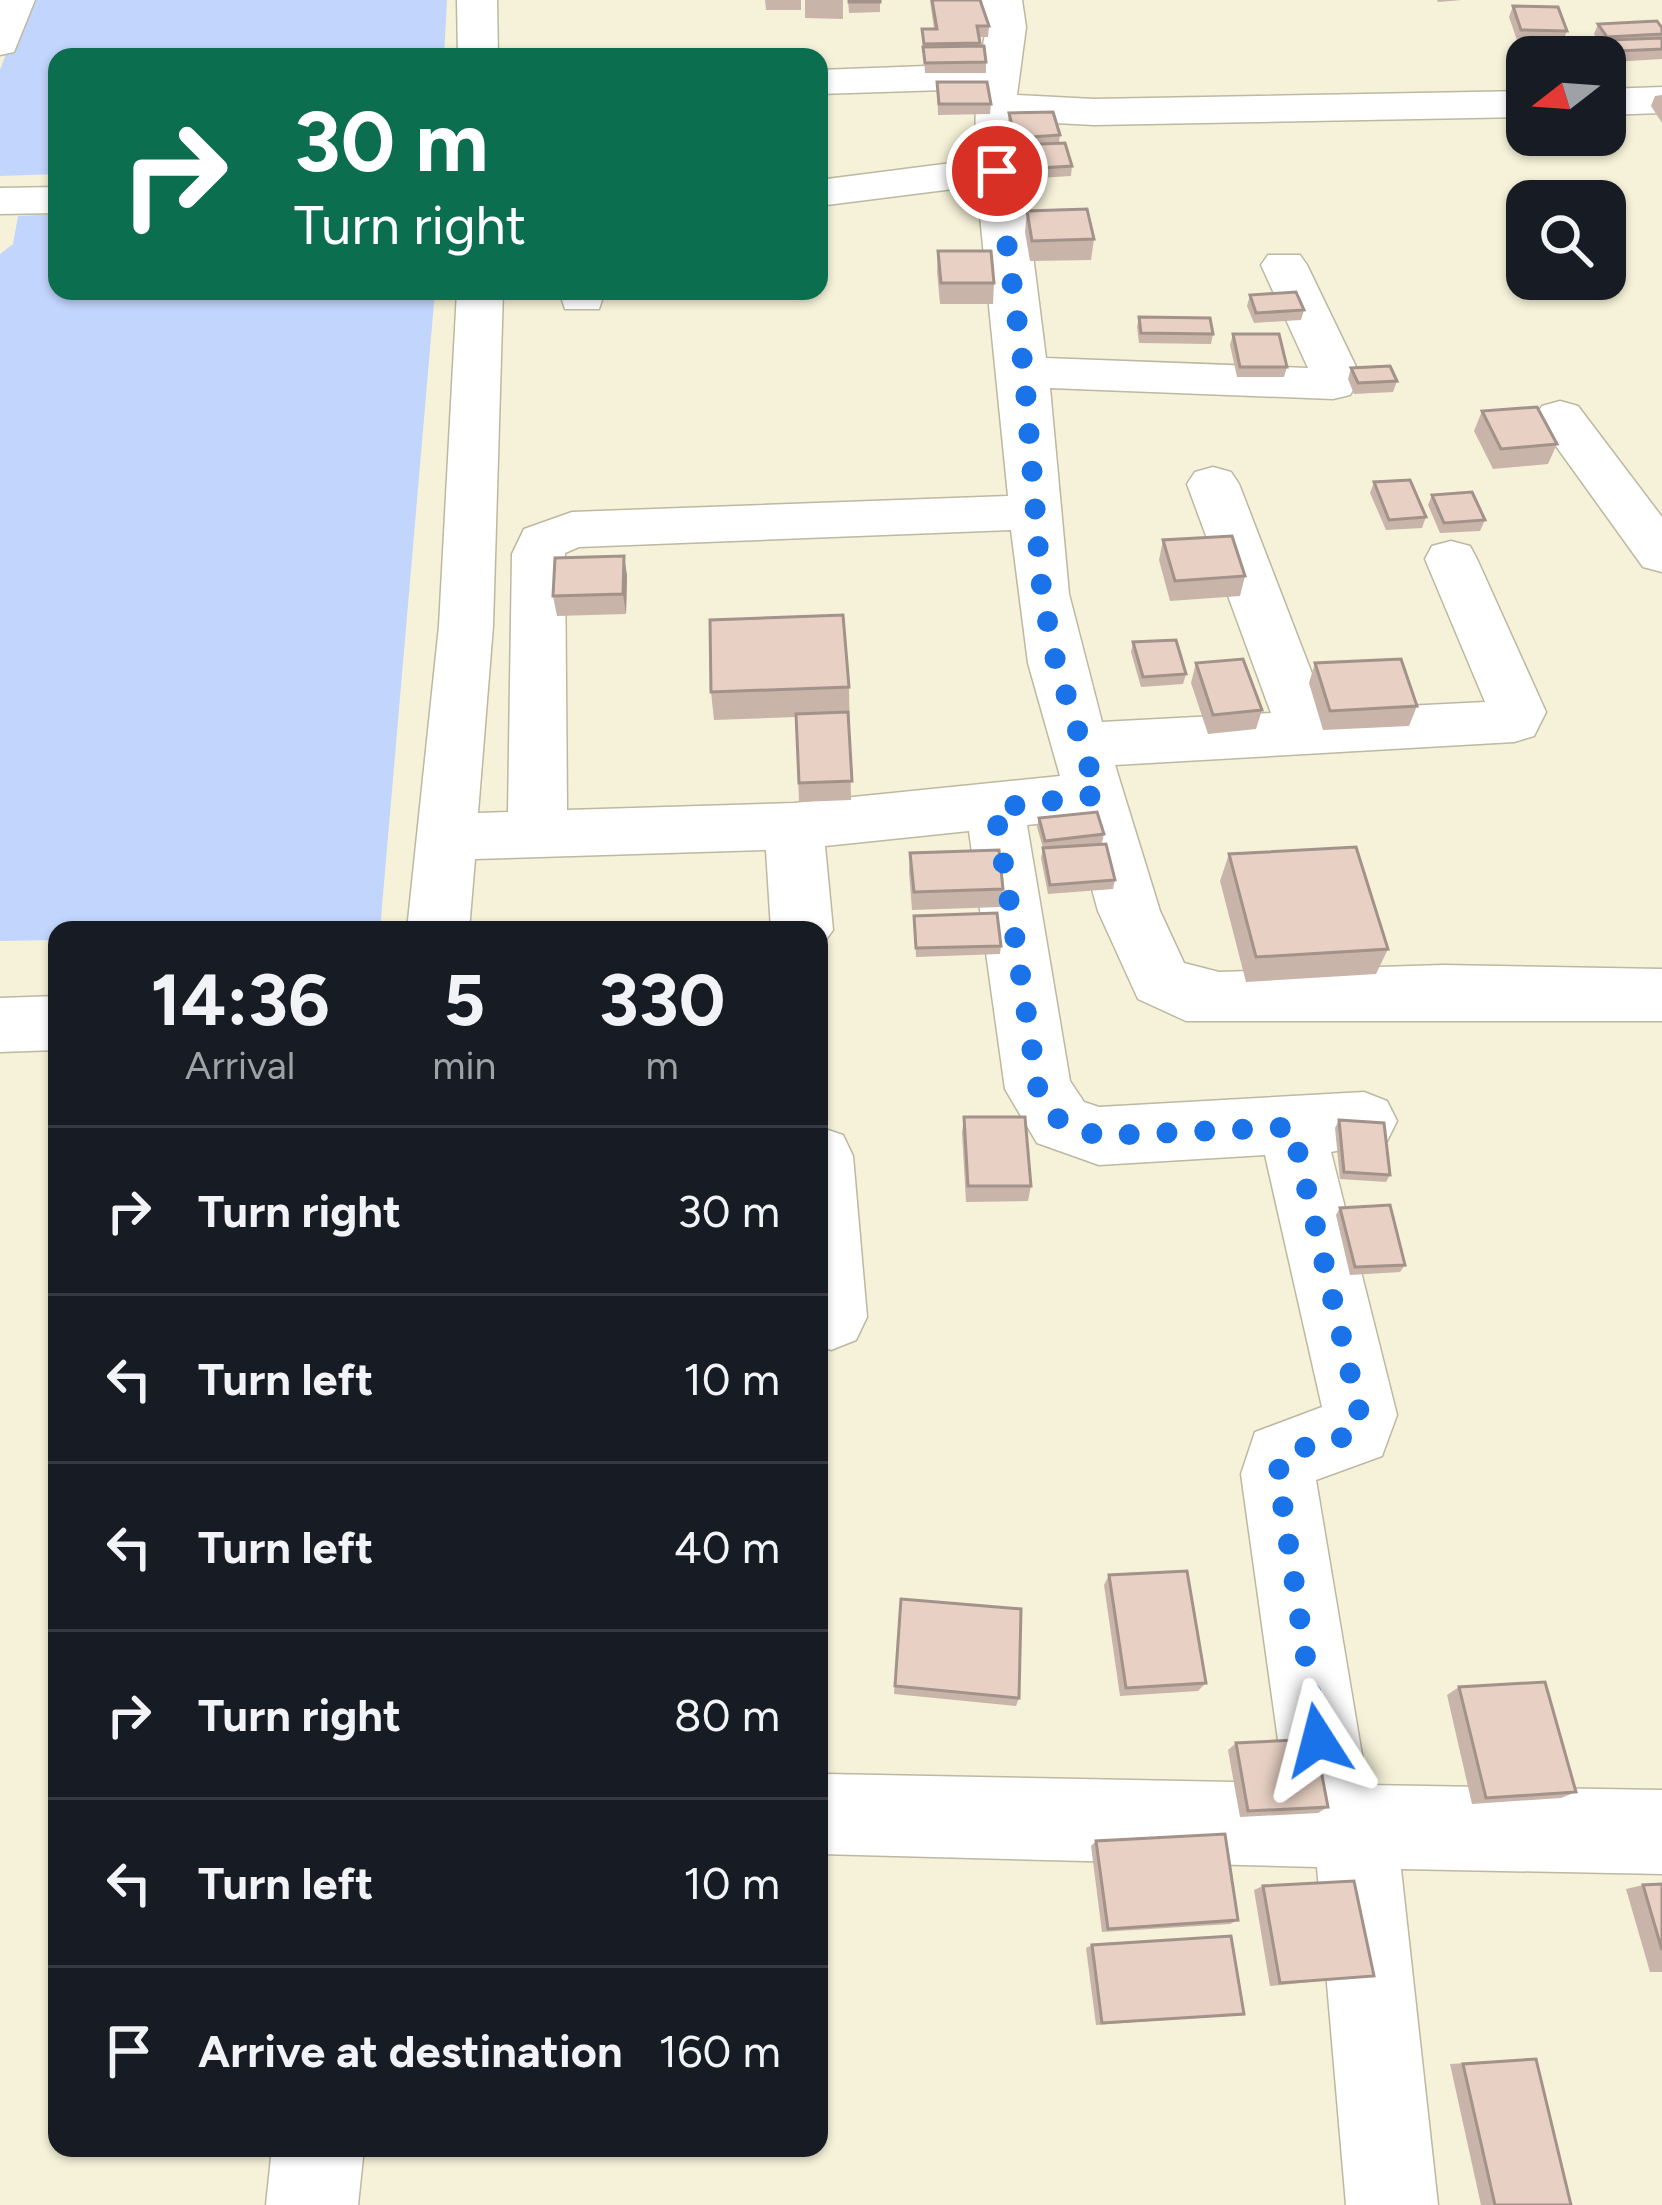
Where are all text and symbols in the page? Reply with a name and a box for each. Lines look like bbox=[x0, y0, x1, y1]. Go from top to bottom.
north arrow bbox=[1506, 36, 1626, 156]
map controls bbox=[1506, 36, 1626, 300]
text: 30 m bbox=[294, 91, 488, 192]
icon: right bbox=[96, 96, 252, 252]
pin bbox=[946, 120, 1048, 222]
icon: arrive bbox=[964, 138, 1030, 204]
button: search bbox=[1506, 180, 1626, 300]
text: Turn right bbox=[294, 193, 526, 258]
text: 14:36 bbox=[150, 957, 330, 1043]
text: 5 bbox=[443, 957, 485, 1043]
text: 330 bbox=[599, 957, 726, 1043]
text: Arrival bbox=[185, 1042, 295, 1089]
text: min bbox=[432, 1042, 496, 1089]
text: m bbox=[646, 1042, 679, 1089]
icon: right bbox=[96, 1178, 162, 1244]
text: Turn right bbox=[198, 1184, 401, 1238]
text: 30 m bbox=[677, 1184, 780, 1238]
icon: left bbox=[96, 1346, 162, 1412]
text: Turn left bbox=[198, 1352, 373, 1406]
text: 10 m bbox=[683, 1352, 780, 1406]
icon: left bbox=[96, 1514, 162, 1580]
text: Turn left bbox=[198, 1520, 373, 1574]
text: 40 m bbox=[674, 1520, 780, 1574]
position arrow bbox=[1255, 1677, 1381, 1803]
icon: right bbox=[96, 1682, 162, 1748]
text: Turn right bbox=[198, 1688, 401, 1742]
text: 80 m bbox=[674, 1688, 780, 1742]
icon: left bbox=[96, 1850, 162, 1916]
text: Turn left bbox=[198, 1856, 373, 1910]
text: 10 m bbox=[683, 1856, 780, 1910]
icon: arrive bbox=[96, 2018, 162, 2084]
text: Arrive at destination bbox=[198, 2024, 622, 2078]
text: 160 m bbox=[658, 2024, 781, 2078]

